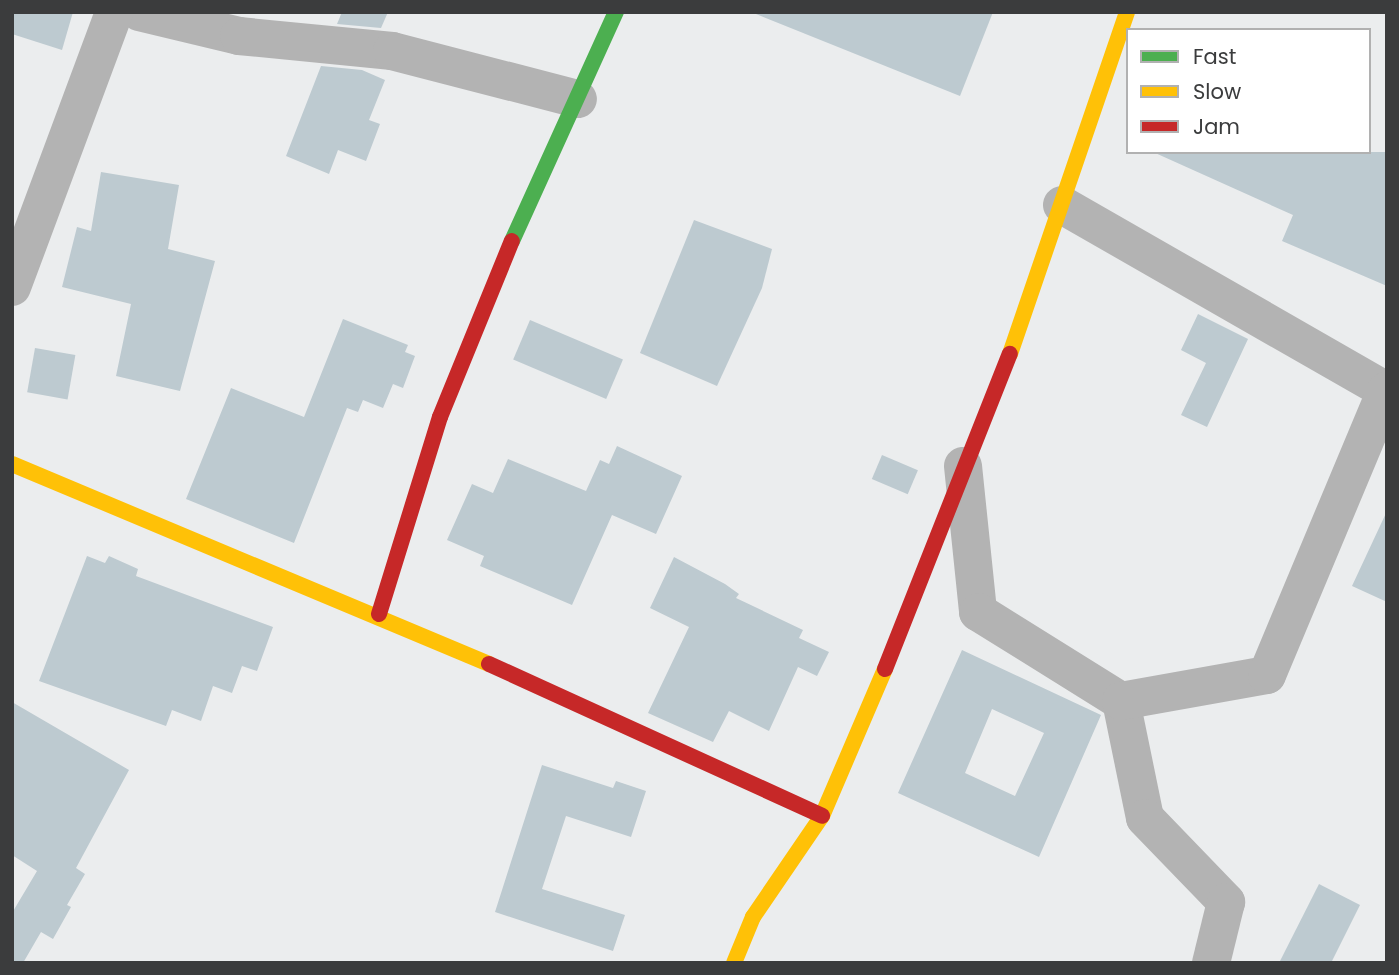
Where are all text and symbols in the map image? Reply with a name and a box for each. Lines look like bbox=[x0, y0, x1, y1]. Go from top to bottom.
legend bbox=[1126, 28, 1371, 154]
text: Fast bbox=[1193, 42, 1236, 71]
text: Slow bbox=[1193, 77, 1241, 106]
text: Jam bbox=[1193, 112, 1240, 141]

